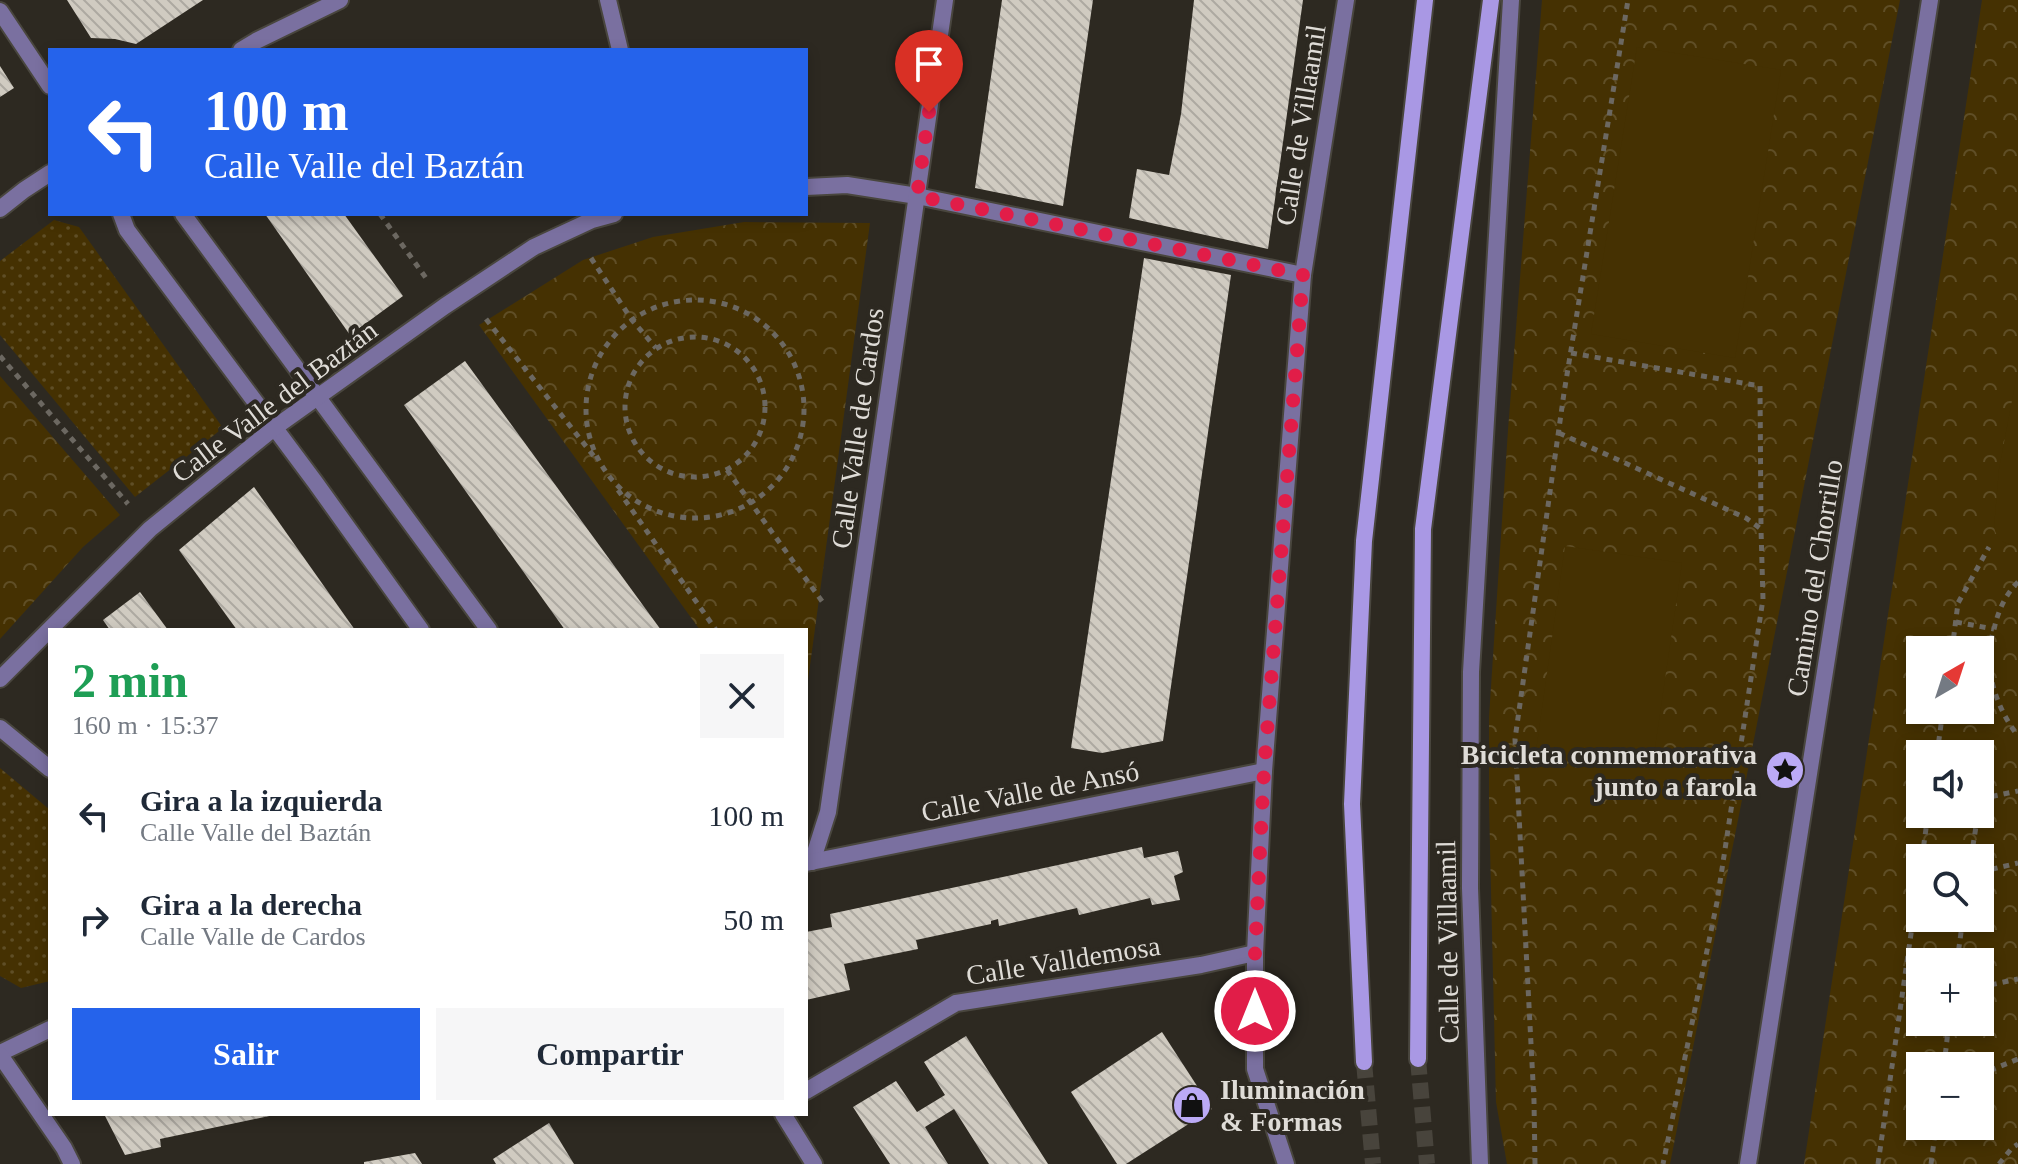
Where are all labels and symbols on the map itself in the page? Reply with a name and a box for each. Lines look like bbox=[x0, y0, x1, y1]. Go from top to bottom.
street label: Calle de Villaamil bbox=[1269, 22, 1332, 228]
pin bbox=[895, 30, 963, 112]
street label: Calle Valle de Cardos bbox=[825, 306, 890, 550]
street label: Calle Valle del Baztán bbox=[166, 314, 383, 489]
street label: Camino del Chorrillo bbox=[1780, 457, 1849, 699]
north arrow bbox=[1906, 636, 1994, 724]
place label: Bicicleta conmemorativa junto a farola bbox=[1461, 739, 1757, 802]
place icon: Bicicleta conmemorativa junto a farola bbox=[1764, 749, 1806, 791]
street label: Calle Valle de Ansó bbox=[919, 755, 1142, 828]
street label: Calle de Villaamil bbox=[1430, 840, 1465, 1044]
street label: Calle Valldemosa bbox=[964, 930, 1163, 991]
position arrow bbox=[1213, 969, 1297, 1053]
place label: Iluminación & Formas bbox=[1220, 1074, 1365, 1137]
shop icon: Iluminación & Formas bbox=[1171, 1084, 1213, 1126]

